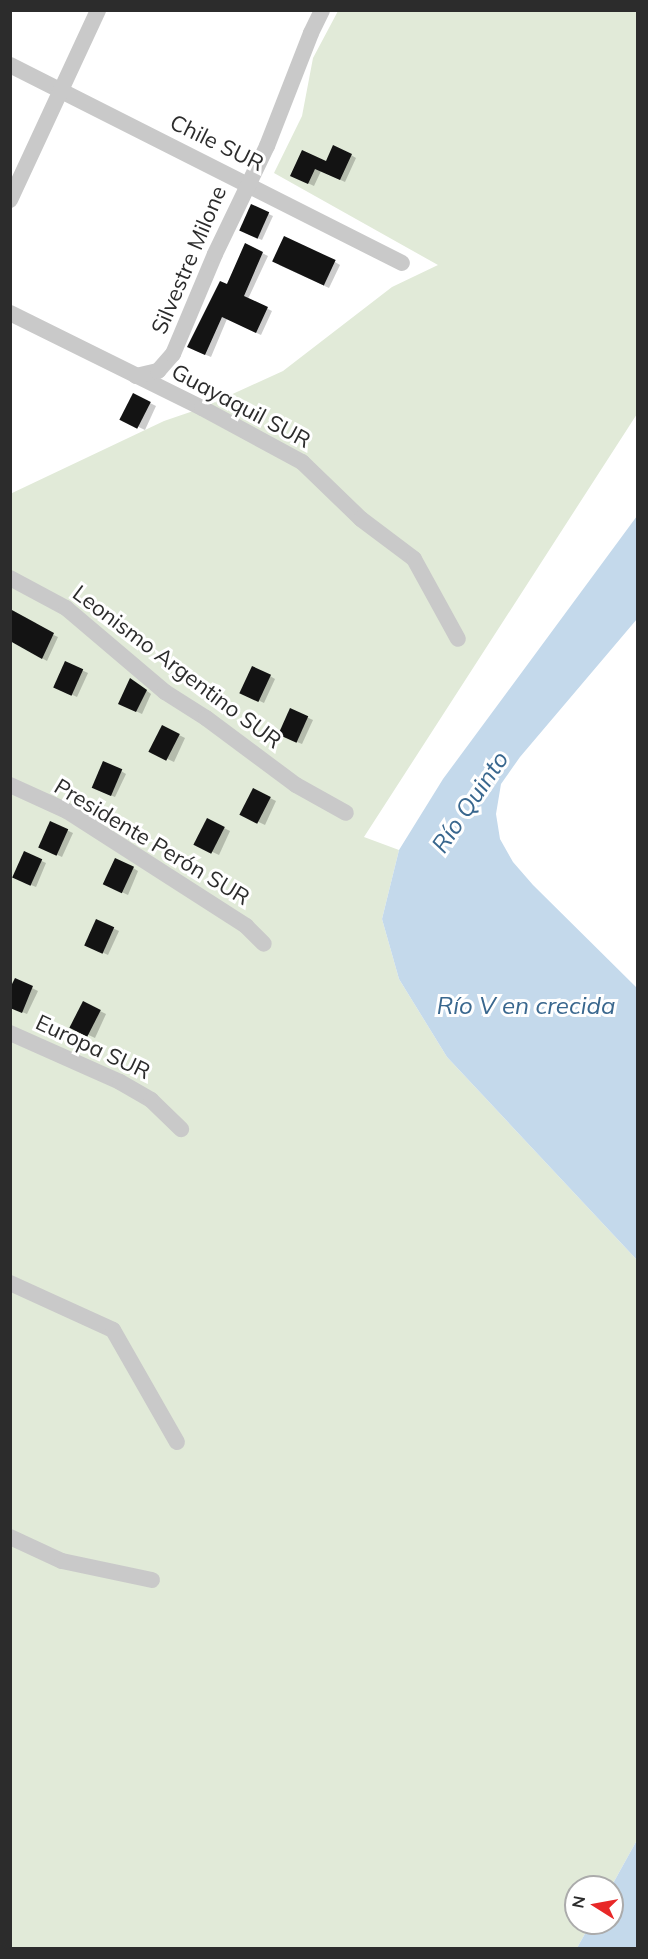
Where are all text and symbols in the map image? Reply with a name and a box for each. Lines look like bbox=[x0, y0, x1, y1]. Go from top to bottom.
street label: Chile SUR bbox=[166, 109, 268, 177]
street label: Silvestre Milone bbox=[146, 182, 232, 338]
street label: Guayaquil SUR bbox=[167, 358, 315, 454]
street label: Leonismo Argentino SUR bbox=[67, 580, 287, 754]
water label: Río Quinto bbox=[426, 746, 514, 858]
street label: Presidente Perón SUR bbox=[50, 773, 254, 911]
water label: Río V en crecida bbox=[437, 992, 615, 1020]
street label: Europa SUR bbox=[32, 1009, 154, 1085]
north arrow bbox=[564, 1875, 624, 1935]
text: N bbox=[567, 1894, 589, 1910]

